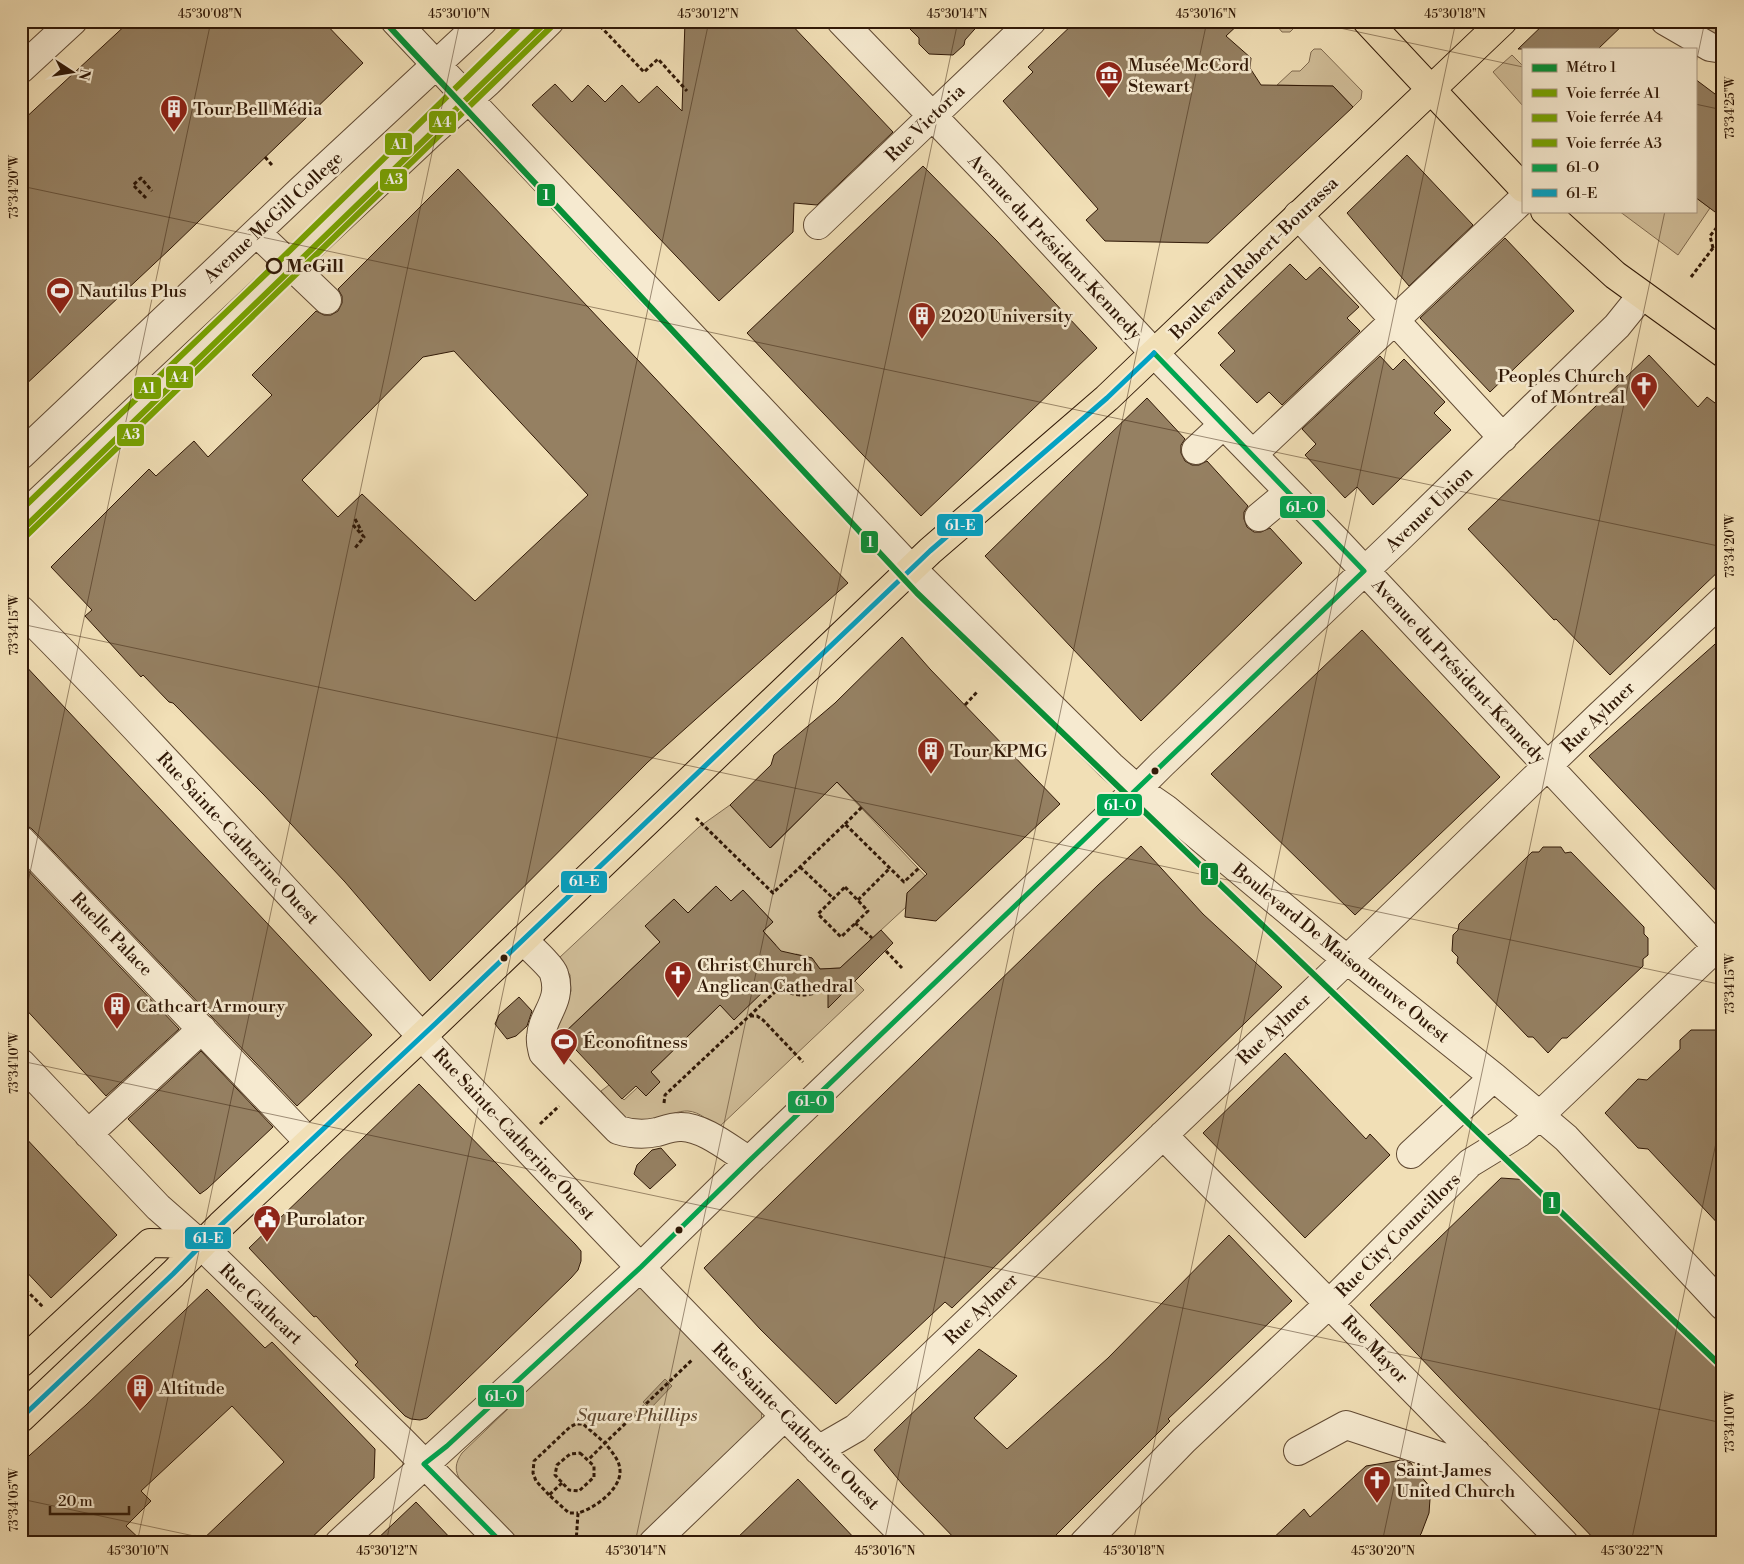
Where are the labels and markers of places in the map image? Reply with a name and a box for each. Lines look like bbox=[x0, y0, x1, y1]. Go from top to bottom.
place label: Musée McCord Stewart bbox=[1128, 54, 1250, 98]
museum icon: Musée McCord Stewart bbox=[1094, 60, 1124, 99]
building icon: Tour Bell Média bbox=[159, 94, 189, 133]
place label: Tour Bell Média bbox=[193, 98, 323, 121]
place label: McGill bbox=[286, 255, 344, 277]
marker: McGill bbox=[266, 258, 282, 274]
sports icon: Nautilus Plus bbox=[45, 276, 75, 315]
place label: Nautilus Plus bbox=[79, 280, 187, 303]
building icon: 2020 University bbox=[907, 301, 937, 340]
place label: 2020 University bbox=[941, 305, 1073, 328]
place label: Peoples Church of Montreal bbox=[1498, 365, 1626, 409]
church icon: Peoples Church of Montreal bbox=[1629, 371, 1659, 410]
building icon: Tour KPMG bbox=[916, 736, 946, 775]
place label: Tour KPMG bbox=[950, 740, 1048, 763]
unlabelled marker bbox=[1150, 766, 1160, 776]
unlabelled marker bbox=[499, 953, 509, 963]
place label: Christ Church Anglican Cathedral bbox=[696, 954, 854, 998]
church icon: Christ Church Anglican Cathedral bbox=[663, 960, 693, 999]
building icon: Cathcart Armoury bbox=[102, 991, 132, 1030]
place label: Cathcart Armoury bbox=[136, 995, 285, 1018]
sports icon: Éconofitness bbox=[549, 1027, 579, 1066]
place label: Éconofitness bbox=[583, 1031, 688, 1054]
public building icon: Purolator bbox=[252, 1204, 282, 1243]
place label: Purolator bbox=[286, 1208, 365, 1231]
unlabelled marker bbox=[674, 1225, 684, 1235]
building icon: Altitude bbox=[125, 1373, 155, 1412]
place label: Altitude bbox=[158, 1377, 225, 1400]
place label: Saint James United Church bbox=[1396, 1459, 1515, 1503]
church icon: Saint James United Church bbox=[1362, 1465, 1392, 1504]

